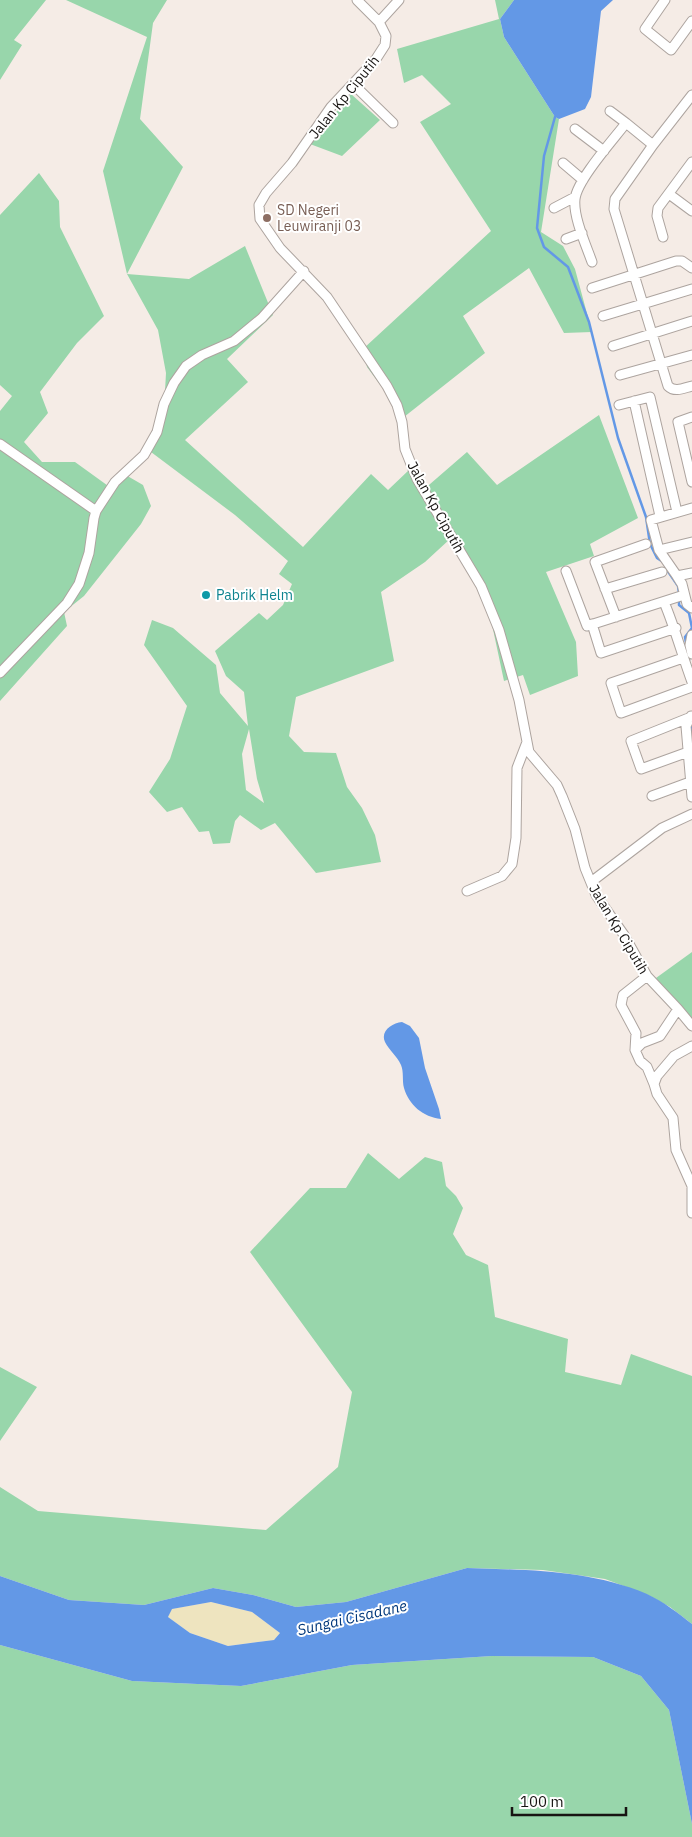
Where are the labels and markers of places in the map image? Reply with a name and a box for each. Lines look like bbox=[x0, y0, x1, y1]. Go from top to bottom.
place label: SD Negeri Leuwiranji 03 bbox=[277, 201, 361, 235]
marker: SD Negeri Leuwiranji 03 bbox=[261, 212, 273, 224]
place label: Pabrik Helm bbox=[216, 586, 293, 604]
marker: Pabrik Helm bbox=[200, 589, 212, 601]

